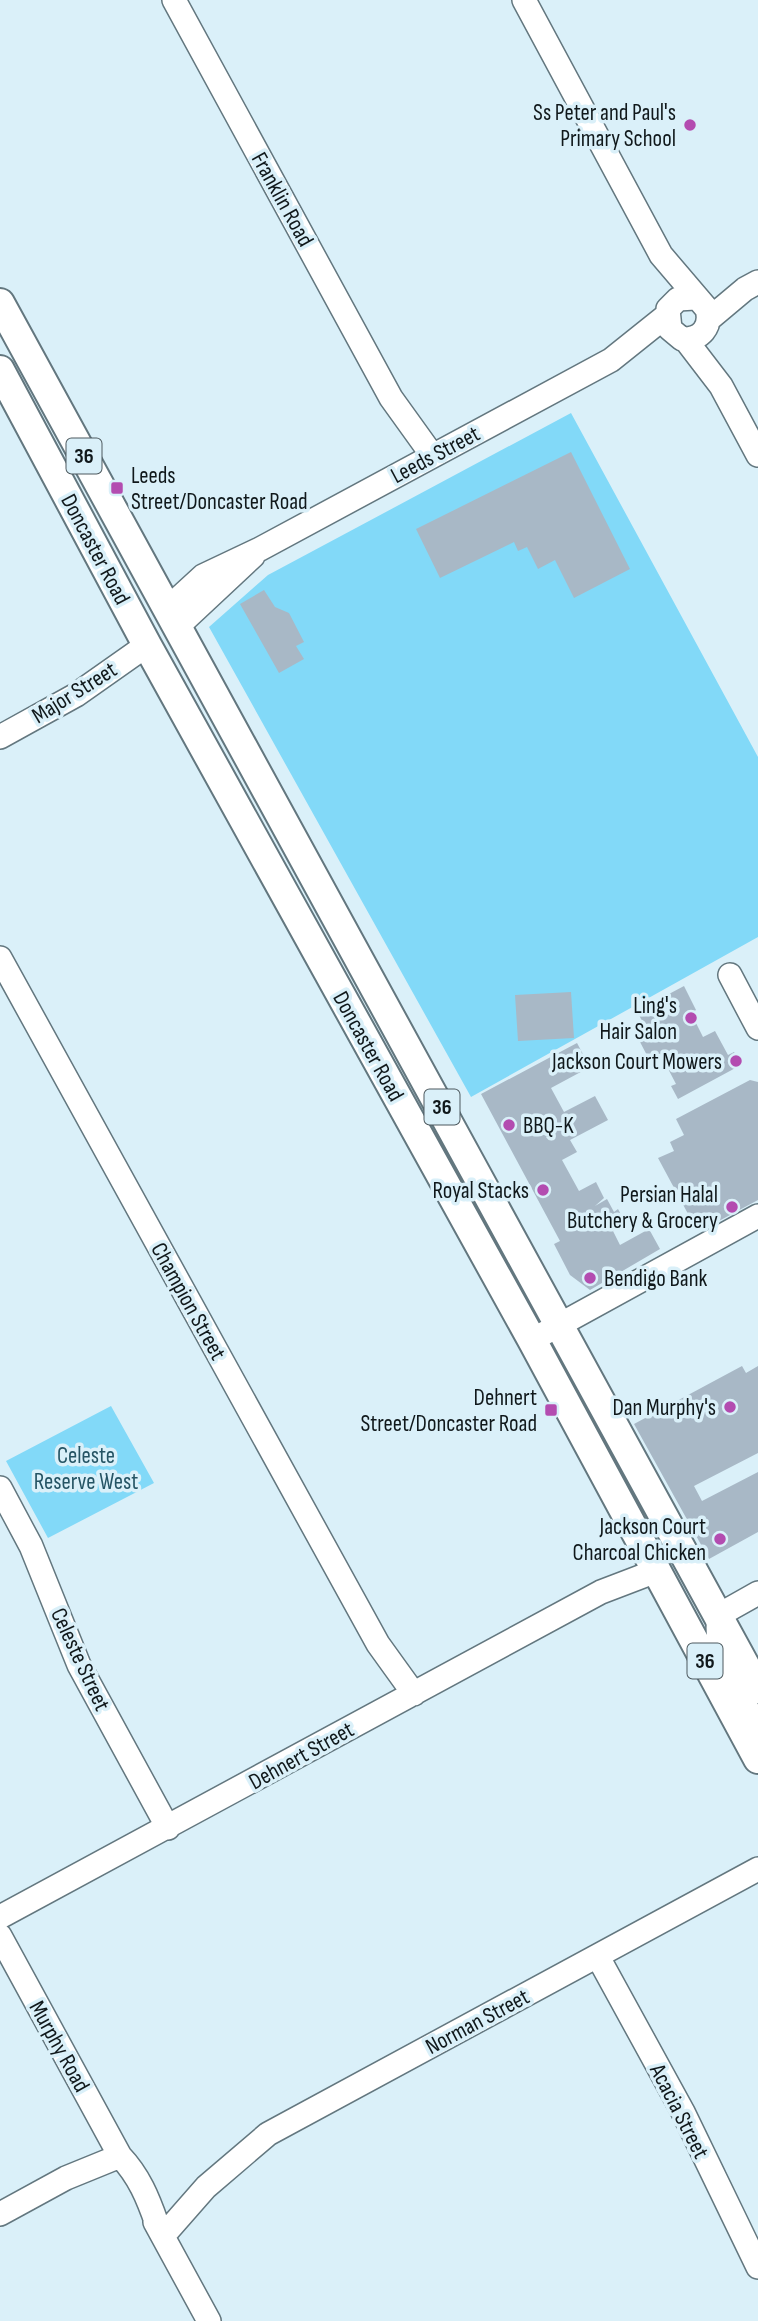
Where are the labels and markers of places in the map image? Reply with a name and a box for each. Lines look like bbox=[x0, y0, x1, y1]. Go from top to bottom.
place label: Ss Peter and Paul's Primary School bbox=[533, 99, 676, 153]
marker: Ss Peter and Paul's Primary School bbox=[682, 117, 698, 133]
place label: Leeds Street/Doncaster Road bbox=[131, 462, 308, 516]
marker: Leeds Street/Doncaster Road bbox=[109, 480, 125, 496]
place label: Ling's Hair Salon bbox=[600, 992, 677, 1046]
marker: Ling's Hair Salon bbox=[683, 1010, 699, 1026]
place label: Jackson Court Mowers bbox=[551, 1048, 722, 1076]
marker: Jackson Court Mowers bbox=[728, 1053, 744, 1069]
place label: BBQ-K bbox=[523, 1112, 574, 1140]
marker: BBQ-K bbox=[501, 1117, 517, 1133]
place label: Royal Stacks bbox=[432, 1177, 529, 1205]
place label: Persian Halal Butchery & Grocery bbox=[567, 1181, 718, 1235]
marker: Royal Stacks bbox=[535, 1182, 551, 1198]
marker: Persian Halal Butchery & Grocery bbox=[724, 1199, 740, 1215]
place label: Bendigo Bank bbox=[604, 1265, 707, 1293]
marker: Bendigo Bank bbox=[582, 1270, 598, 1286]
place label: Dehnert Street/Doncaster Road bbox=[360, 1384, 537, 1438]
place label: Dan Murphy's bbox=[613, 1394, 716, 1422]
marker: Dan Murphy's bbox=[722, 1399, 738, 1415]
marker: Dehnert Street/Doncaster Road bbox=[543, 1402, 559, 1418]
place label: Jackson Court Charcoal Chicken bbox=[573, 1513, 706, 1567]
marker: Jackson Court Charcoal Chicken bbox=[712, 1531, 728, 1547]

